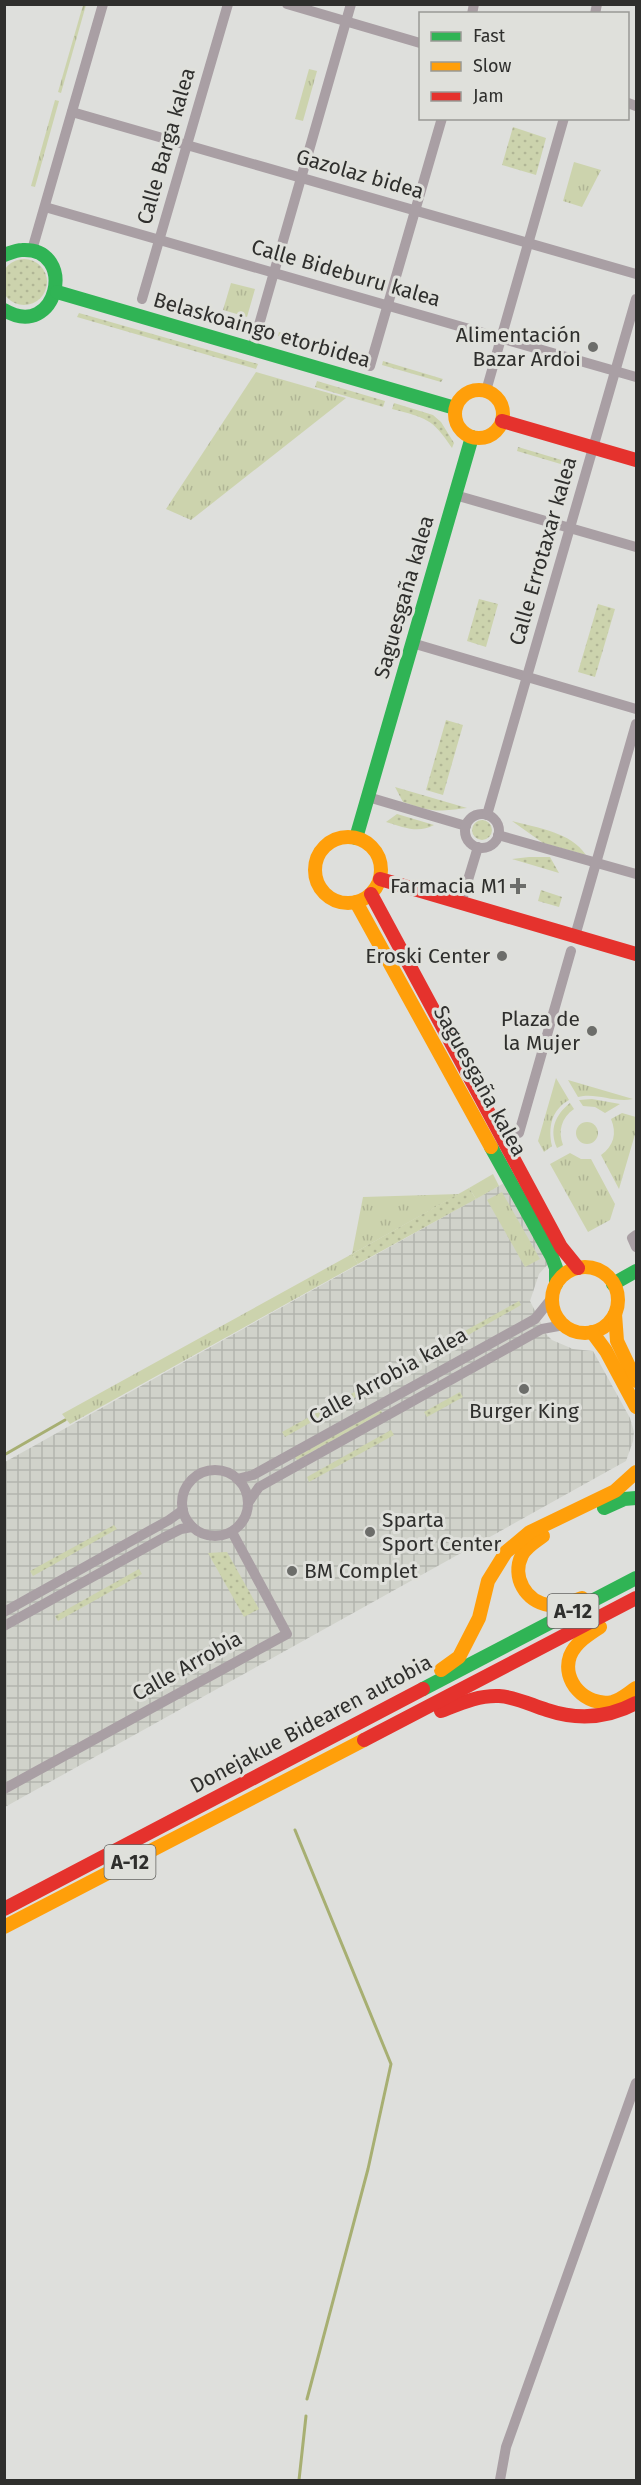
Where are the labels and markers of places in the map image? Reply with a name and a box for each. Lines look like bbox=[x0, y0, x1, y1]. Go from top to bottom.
place label: Alimentación Bazar Ardoi bbox=[456, 322, 581, 372]
marker: Alimentación Bazar Ardoi bbox=[586, 340, 600, 354]
place label: Farmacia M1 bbox=[390, 873, 506, 899]
marker: Farmacia M1 bbox=[511, 879, 525, 893]
place label: Eroski Center bbox=[365, 943, 490, 969]
marker: Eroski Center bbox=[495, 949, 509, 963]
place label: Plaza de la Mujer bbox=[501, 1006, 580, 1056]
marker: Plaza de la Mujer bbox=[585, 1024, 599, 1038]
marker: Burger King bbox=[517, 1382, 531, 1396]
place label: Burger King bbox=[469, 1398, 579, 1424]
place label: Sparta Sport Center bbox=[382, 1507, 501, 1557]
marker: Sparta Sport Center bbox=[363, 1525, 377, 1539]
place label: BM Complet bbox=[304, 1558, 418, 1584]
marker: BM Complet bbox=[285, 1564, 299, 1578]

